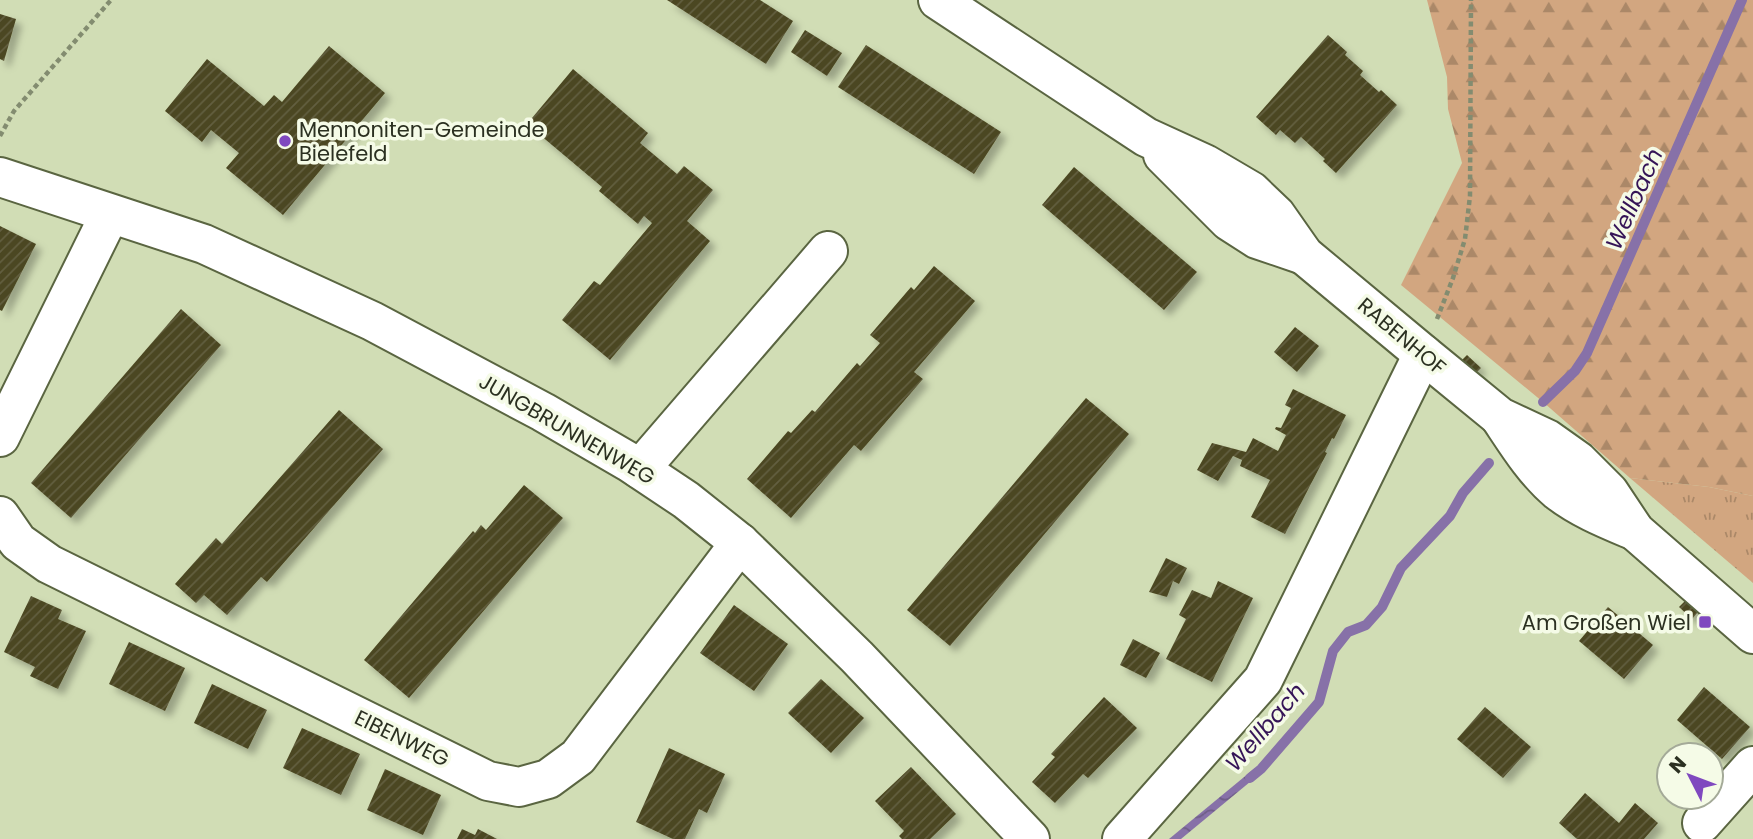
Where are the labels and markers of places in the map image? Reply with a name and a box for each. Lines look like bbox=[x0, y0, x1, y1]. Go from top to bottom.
place label: Mennoniten-Gemeinde Bielefeld bbox=[299, 115, 545, 168]
marker: Mennoniten-Gemeinde Bielefeld bbox=[277, 133, 293, 149]
place label: Am Großen Wiel bbox=[1522, 608, 1691, 637]
marker: Am Großen Wiel bbox=[1697, 614, 1713, 630]

